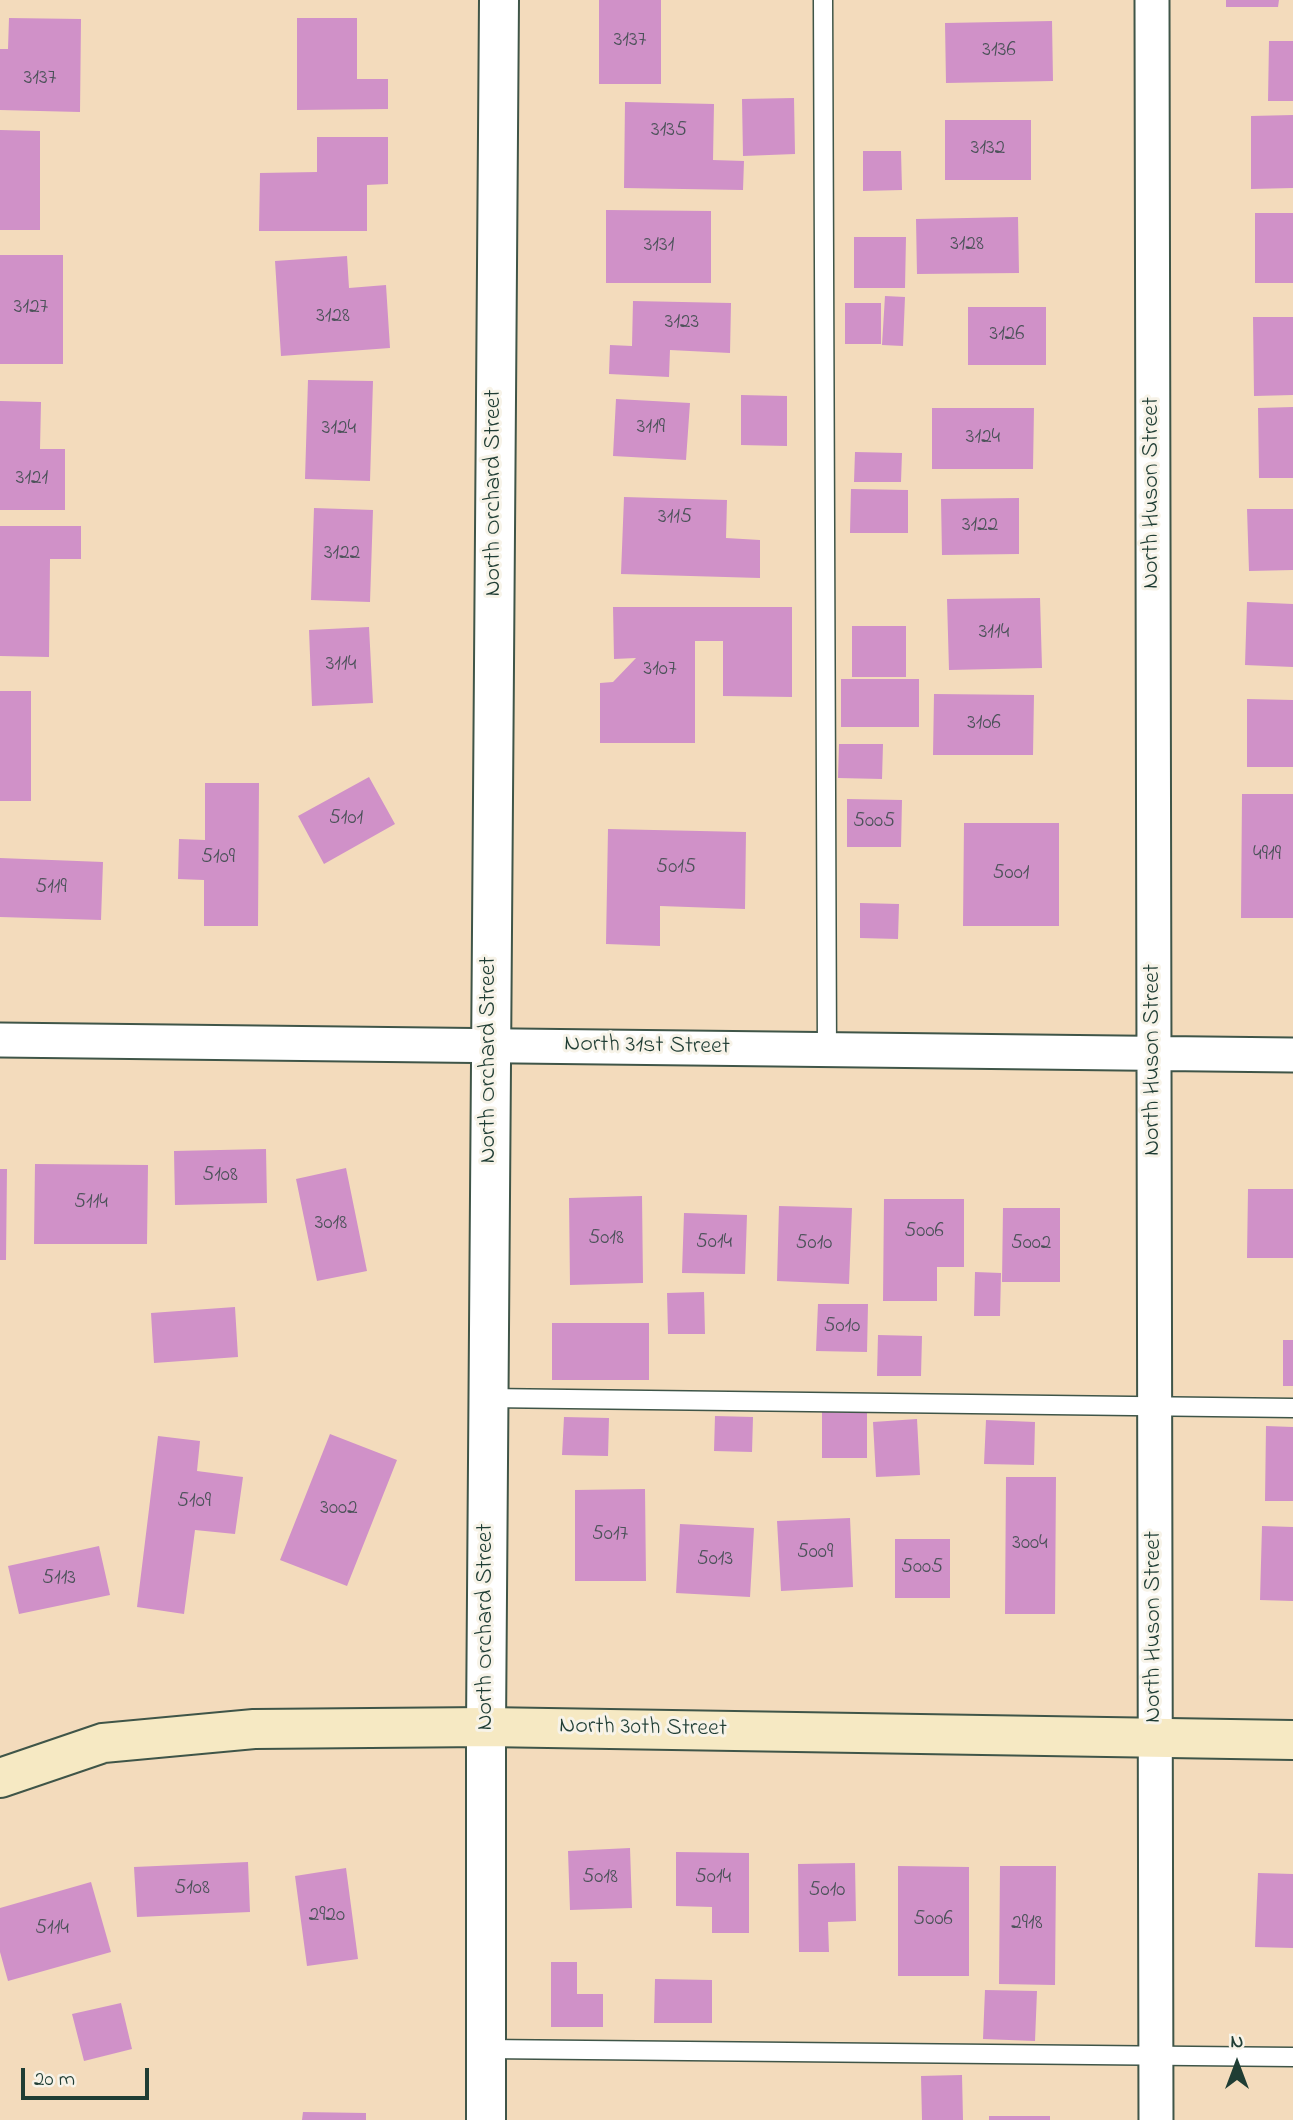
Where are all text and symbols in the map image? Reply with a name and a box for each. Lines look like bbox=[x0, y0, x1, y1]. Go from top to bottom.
house number: 3137 bbox=[614, 29, 646, 55]
house number: 3136 bbox=[982, 39, 1016, 65]
house number: 3137 bbox=[24, 67, 56, 93]
house number: 3135 bbox=[651, 119, 687, 145]
house number: 3132 bbox=[971, 137, 1005, 163]
house number: 3128 bbox=[950, 233, 984, 259]
house number: 3131 bbox=[644, 234, 674, 260]
house number: 3127 bbox=[14, 296, 48, 322]
house number: 3128 bbox=[316, 305, 350, 331]
house number: 3123 bbox=[665, 311, 699, 337]
house number: 3126 bbox=[989, 323, 1025, 349]
street label: North Orchard Street bbox=[481, 389, 509, 597]
street label: North Huson Street bbox=[1139, 397, 1167, 589]
house number: 3119 bbox=[637, 416, 665, 442]
house number: 3124 bbox=[322, 417, 356, 443]
house number: 3124 bbox=[966, 426, 1000, 452]
house number: 3121 bbox=[16, 467, 48, 493]
house number: 3115 bbox=[658, 506, 692, 532]
house number: 3122 bbox=[962, 514, 998, 540]
house number: 3122 bbox=[324, 542, 360, 568]
house number: 3114 bbox=[979, 621, 1009, 647]
house number: 3114 bbox=[326, 653, 356, 679]
house number: 3107 bbox=[643, 658, 677, 684]
house number: 3106 bbox=[967, 712, 1001, 738]
house number: 5101 bbox=[329, 807, 363, 833]
house number: 5005 bbox=[853, 810, 895, 836]
house number: 4919 bbox=[1253, 843, 1281, 869]
house number: 5109 bbox=[201, 846, 235, 872]
house number: 5015 bbox=[656, 856, 696, 882]
house number: 5001 bbox=[993, 862, 1029, 888]
house number: 5119 bbox=[35, 876, 67, 902]
street label: North Orchard Street bbox=[476, 956, 504, 1164]
street label: North Huson Street bbox=[1140, 964, 1168, 1156]
street label: North 31st Street bbox=[564, 1031, 730, 1063]
house number: 5108 bbox=[202, 1164, 238, 1190]
house number: 5114 bbox=[74, 1191, 108, 1217]
house number: 3018 bbox=[315, 1212, 347, 1238]
house number: 5006 bbox=[904, 1220, 944, 1246]
house number: 5018 bbox=[588, 1227, 624, 1253]
house number: 5014 bbox=[696, 1231, 732, 1257]
house number: 5010 bbox=[796, 1232, 832, 1258]
house number: 5002 bbox=[1011, 1232, 1051, 1258]
house number: 5010 bbox=[824, 1315, 860, 1341]
house number: 5109 bbox=[177, 1490, 211, 1516]
house number: 3002 bbox=[320, 1497, 358, 1523]
street label: North Orchard Street bbox=[473, 1523, 501, 1731]
house number: 5017 bbox=[592, 1523, 628, 1549]
street label: North Huson Street bbox=[1141, 1531, 1169, 1723]
house number: 3004 bbox=[1012, 1532, 1048, 1558]
house number: 5009 bbox=[797, 1541, 833, 1567]
house number: 5013 bbox=[697, 1548, 733, 1574]
house number: 5005 bbox=[901, 1556, 943, 1582]
house number: 5113 bbox=[42, 1567, 76, 1593]
street label: North 30th Street bbox=[559, 1713, 727, 1745]
house number: 5018 bbox=[582, 1866, 618, 1892]
house number: 5014 bbox=[695, 1866, 731, 1892]
house number: 5108 bbox=[174, 1877, 210, 1903]
house number: 5010 bbox=[809, 1879, 845, 1905]
house number: 2920 bbox=[309, 1904, 345, 1930]
house number: 5006 bbox=[913, 1908, 953, 1934]
house number: 2918 bbox=[1011, 1912, 1043, 1938]
house number: 5114 bbox=[35, 1917, 69, 1943]
north arrow bbox=[1202, 2029, 1272, 2099]
text: N bbox=[1231, 2029, 1243, 2056]
scale bar bbox=[24, 2054, 152, 2098]
text: 20 m bbox=[34, 2065, 75, 2095]

